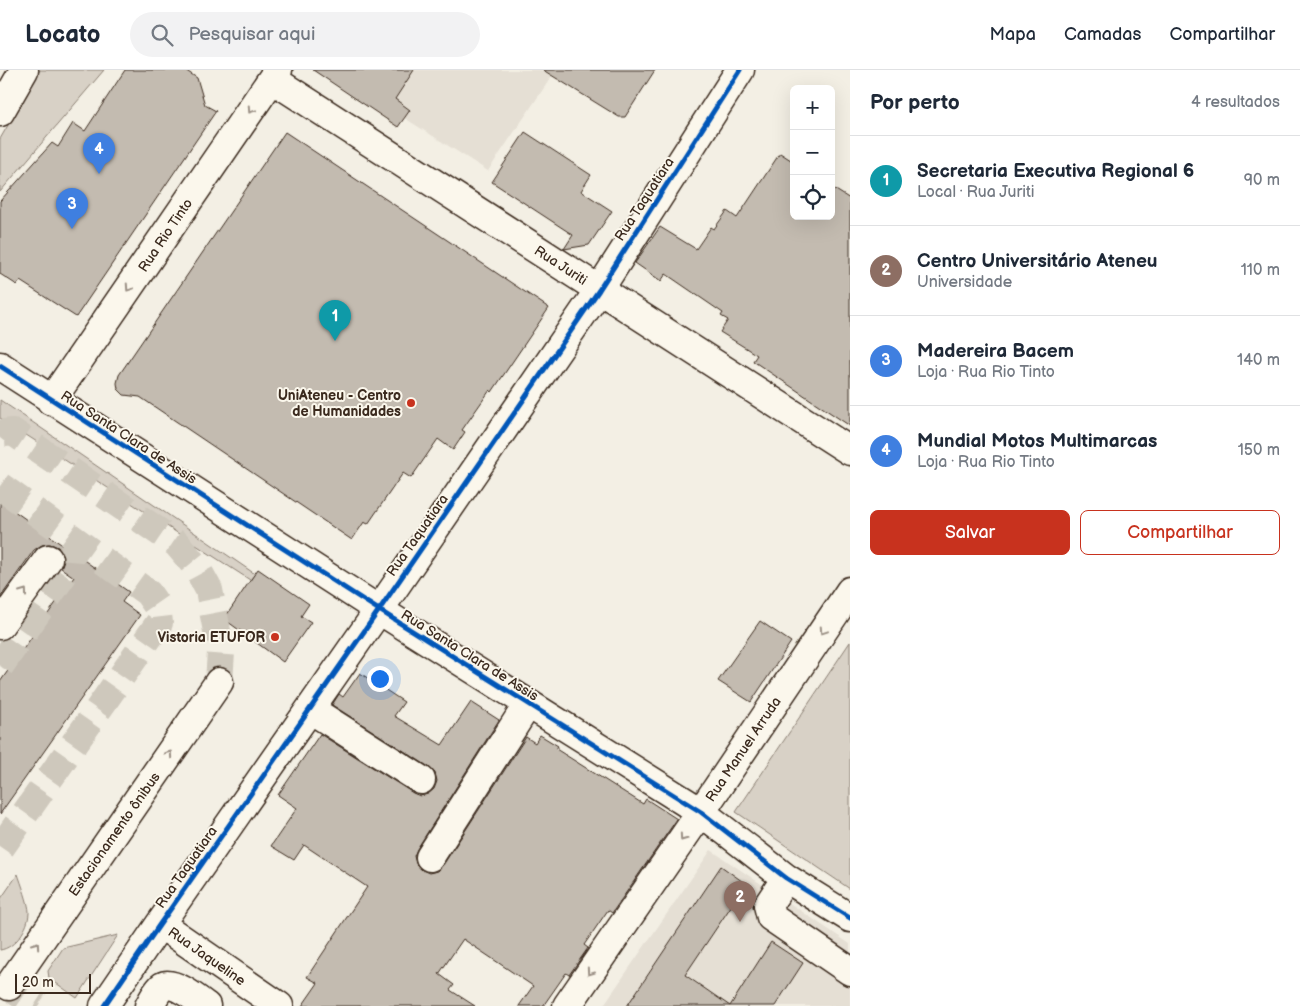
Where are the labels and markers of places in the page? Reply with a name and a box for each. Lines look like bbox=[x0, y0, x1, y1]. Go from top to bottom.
pin: 4 bbox=[83, 133, 115, 174]
pin: 3 bbox=[56, 188, 88, 229]
pin: 1 bbox=[319, 300, 351, 341]
place label: UniAteneu - Centro de Humanidades bbox=[278, 387, 401, 420]
marker: UniAteneu - Centro de Humanidades bbox=[405, 397, 417, 409]
place label: Vistoria ETUFOR bbox=[158, 629, 265, 646]
marker: Vistoria ETUFOR bbox=[269, 631, 281, 643]
pin: 2 bbox=[724, 881, 756, 922]

